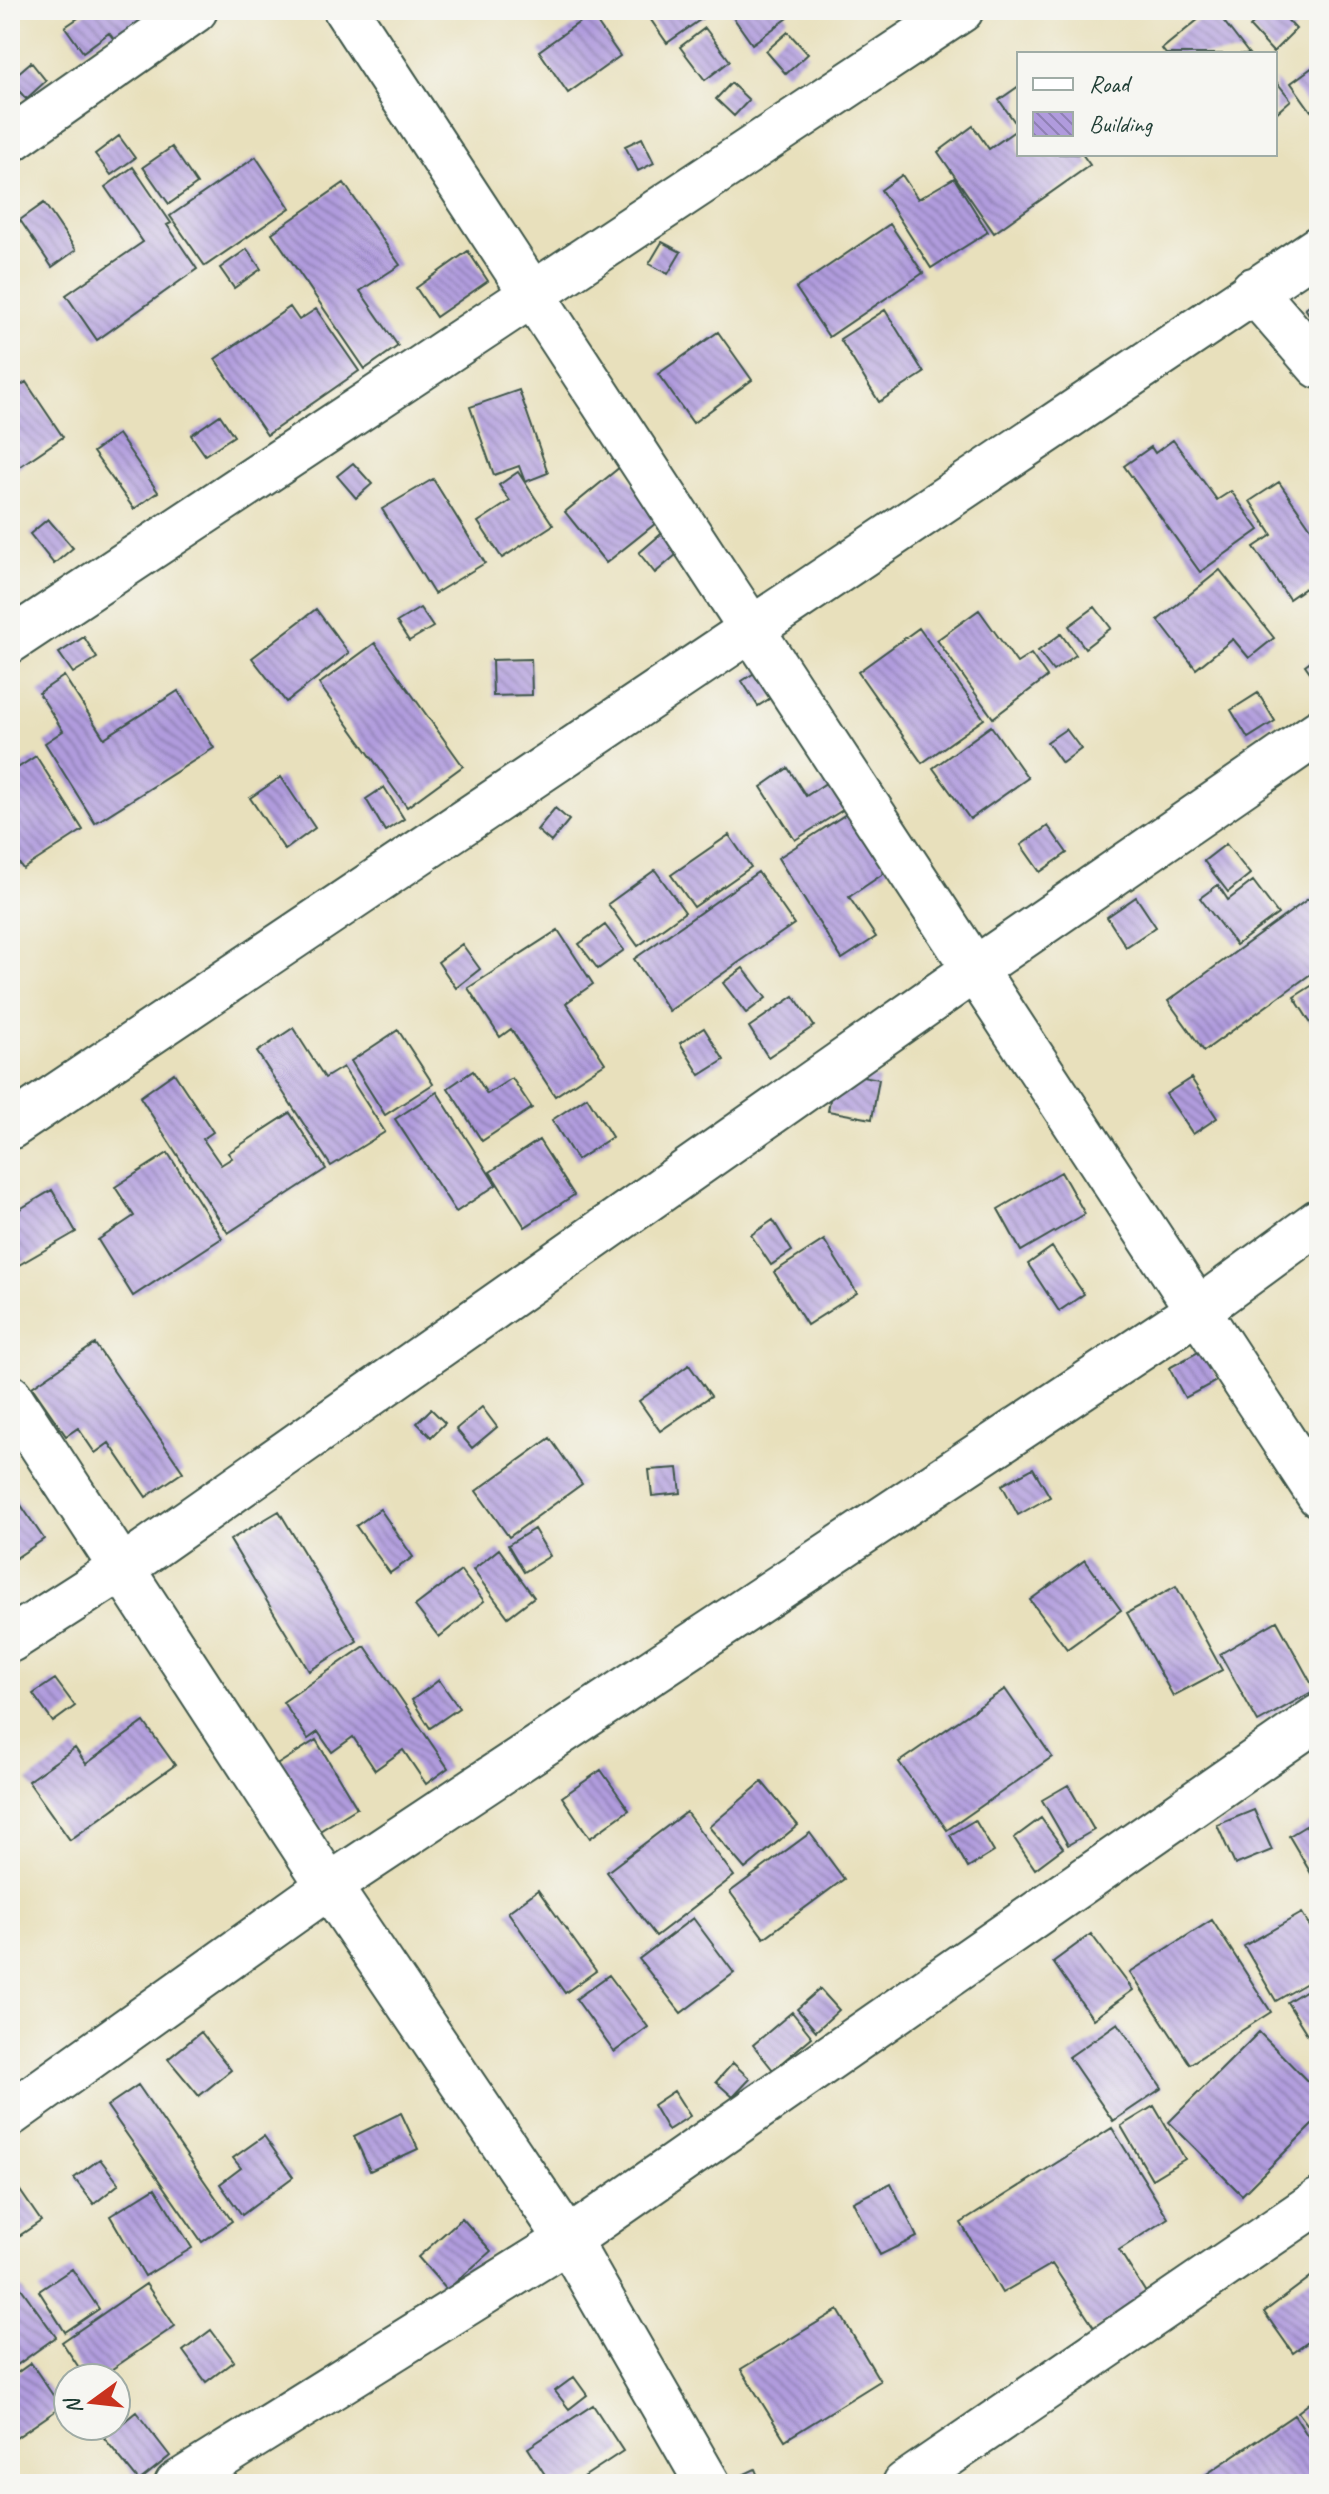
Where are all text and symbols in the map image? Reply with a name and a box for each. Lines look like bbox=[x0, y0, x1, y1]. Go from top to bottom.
legend bbox=[1017, 52, 1277, 156]
text: Road bbox=[1089, 69, 1133, 99]
text: Building bbox=[1089, 109, 1154, 139]
north arrow bbox=[52, 2362, 132, 2442]
text: N bbox=[57, 2393, 89, 2417]

